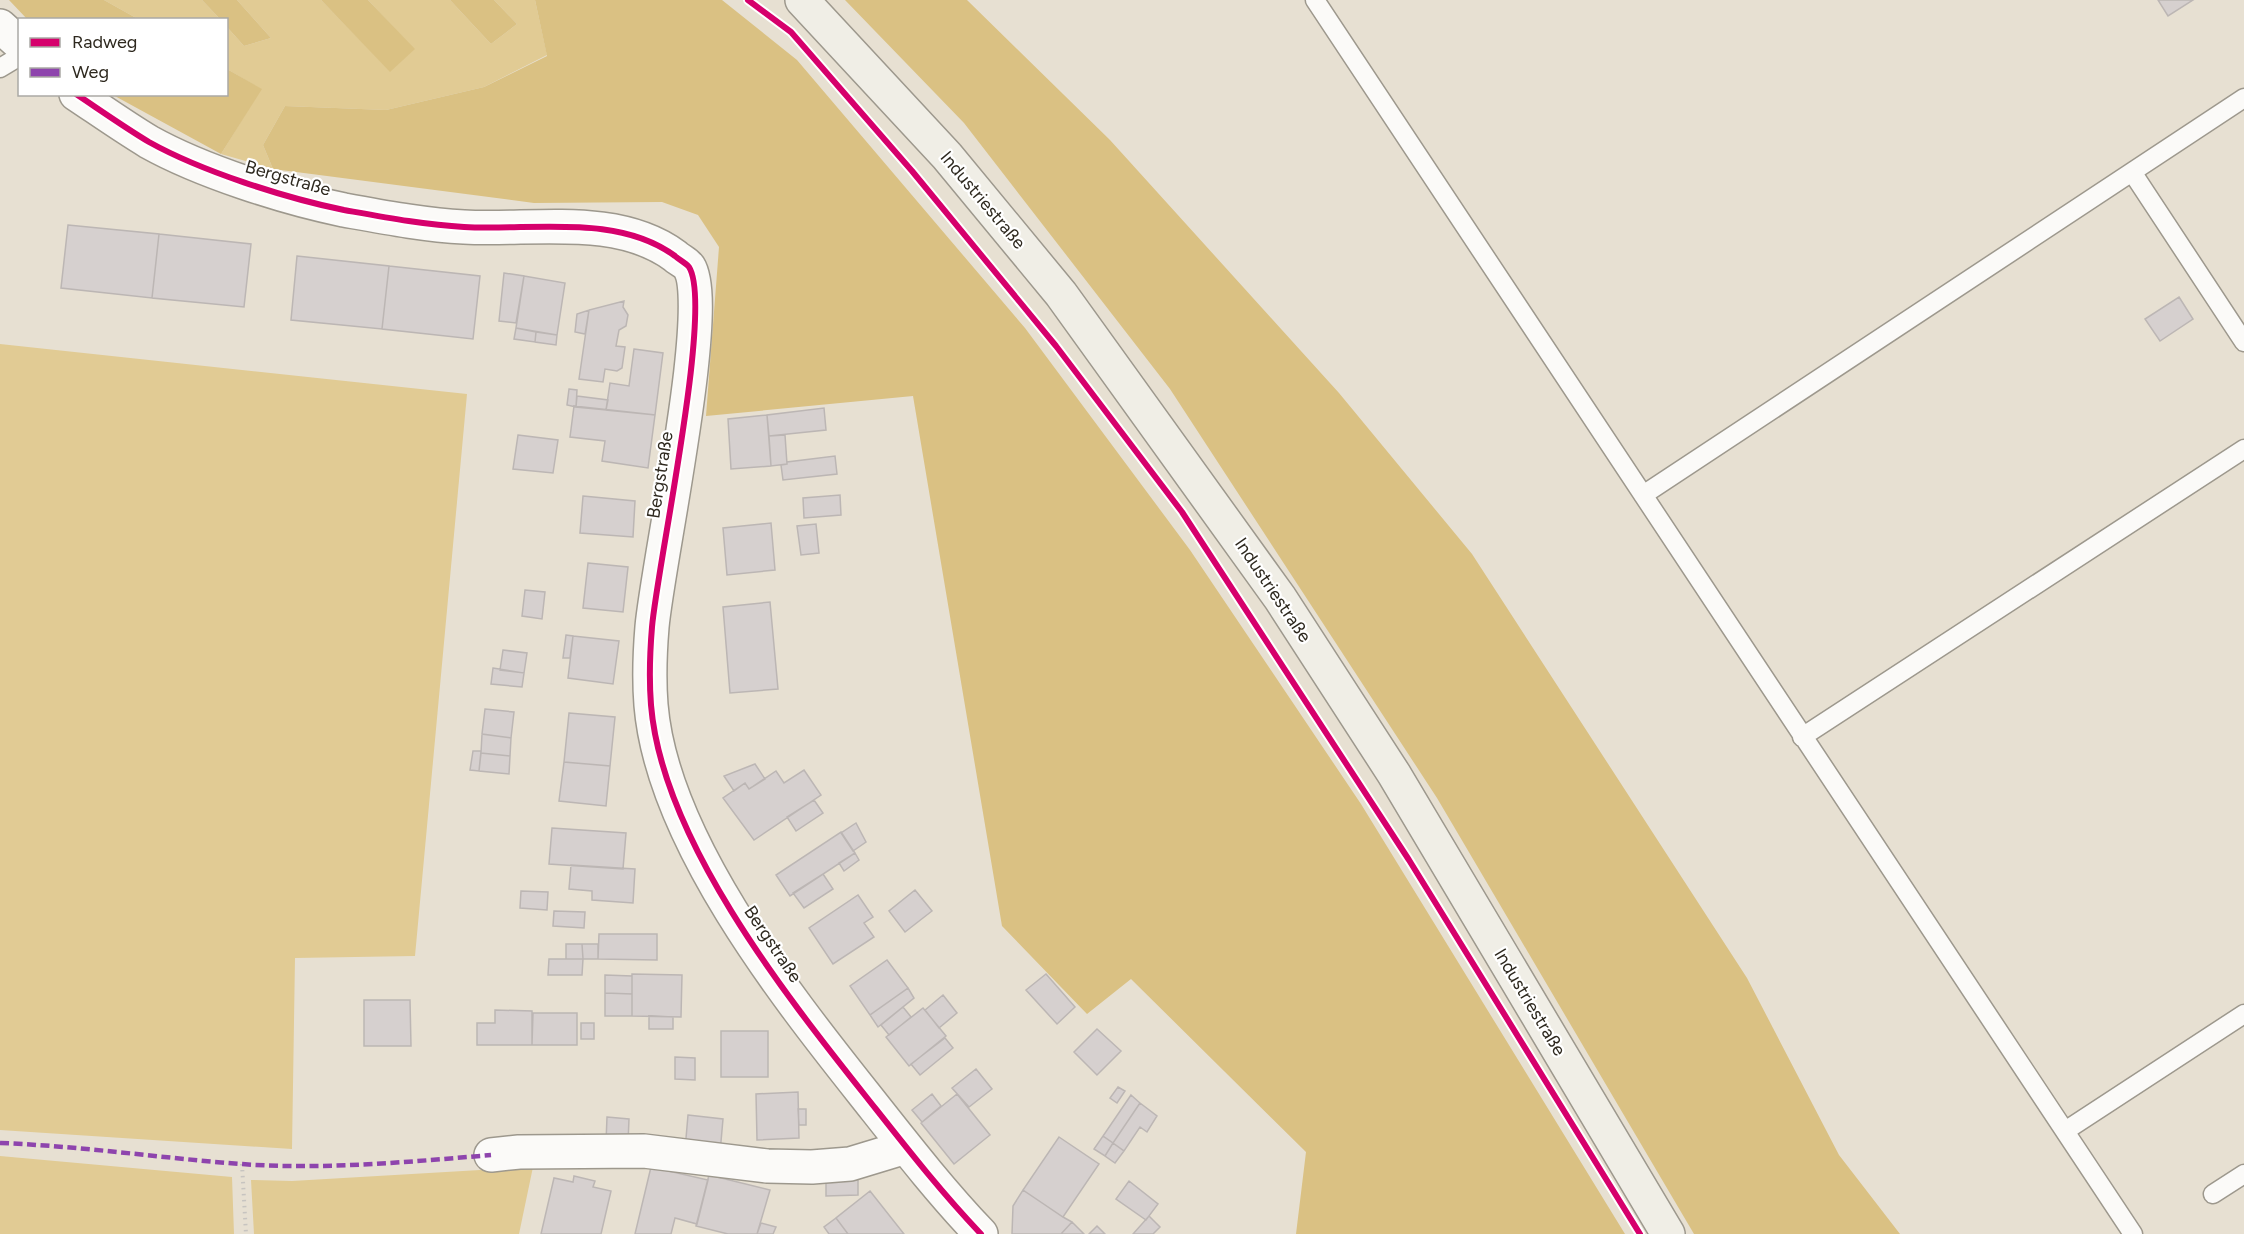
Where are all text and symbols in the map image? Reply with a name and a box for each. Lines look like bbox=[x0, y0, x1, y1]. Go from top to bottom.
legend bbox=[18, 18, 228, 96]
text: Radweg bbox=[72, 31, 137, 53]
text: Weg bbox=[72, 61, 109, 83]
street label: Industriestraße bbox=[936, 146, 1030, 254]
street label: Bergstraße bbox=[243, 155, 333, 201]
street label: Bergstraße bbox=[642, 430, 678, 520]
street label: Industriestraße bbox=[1230, 534, 1316, 647]
street label: Bergstraße bbox=[739, 901, 807, 987]
street label: Industriestraße bbox=[1489, 944, 1571, 1060]

